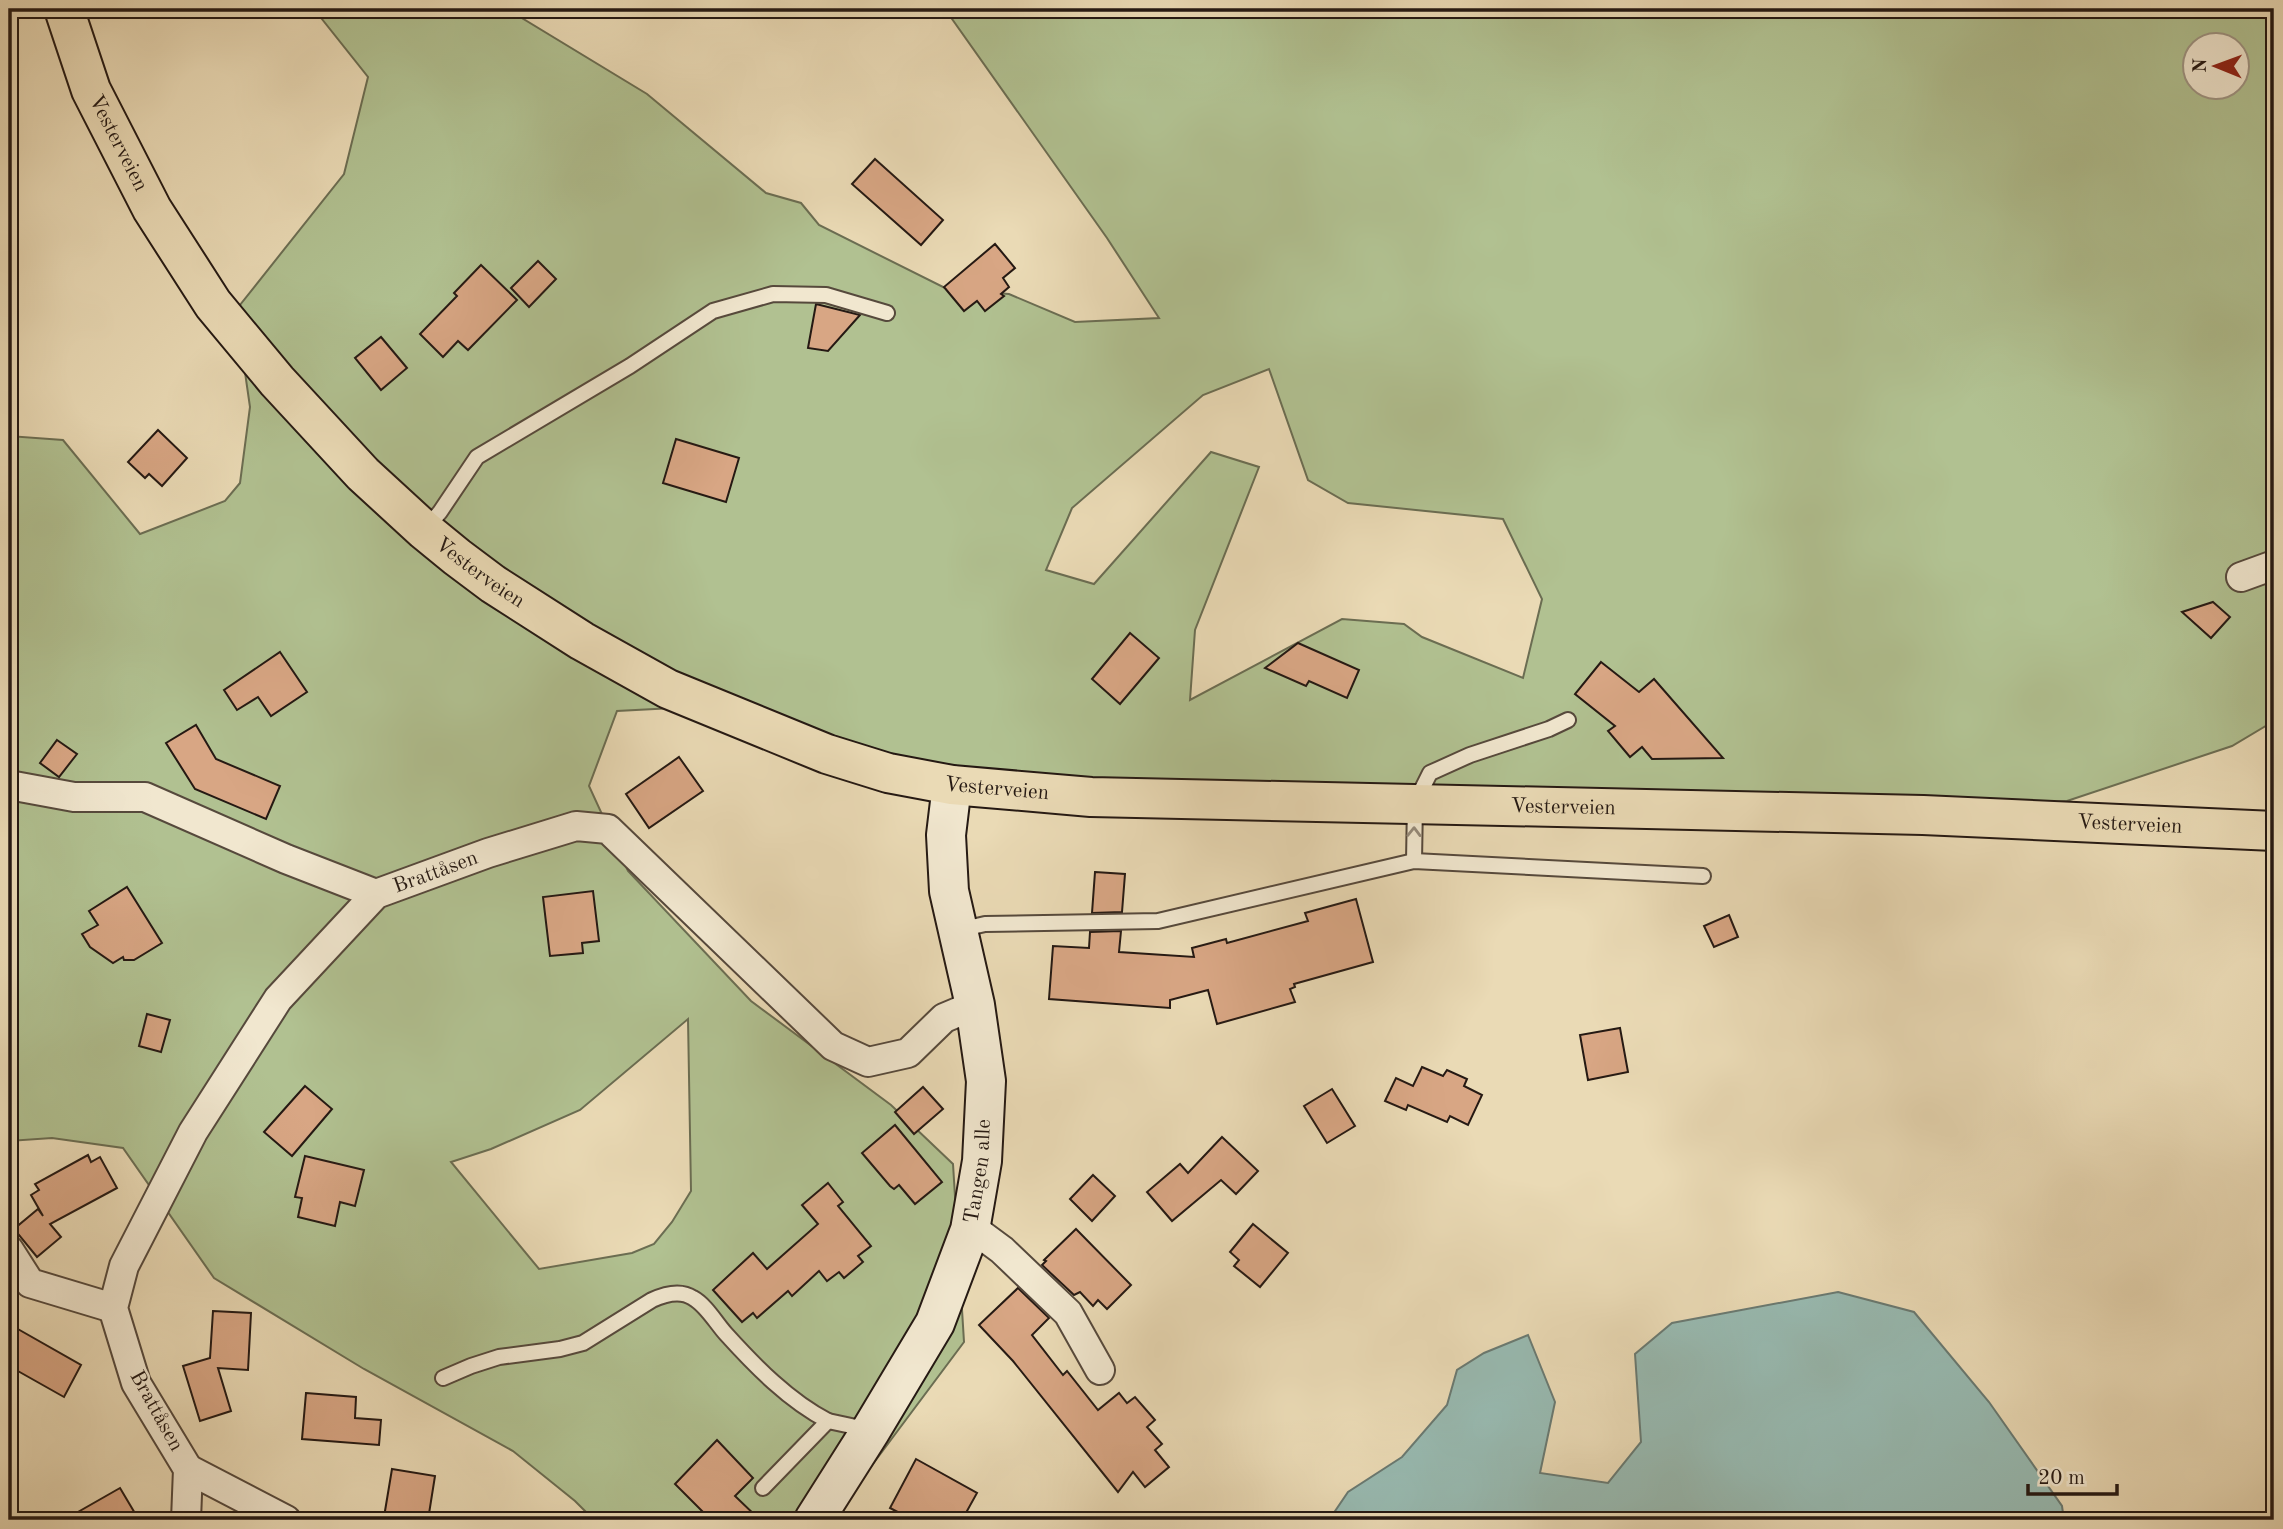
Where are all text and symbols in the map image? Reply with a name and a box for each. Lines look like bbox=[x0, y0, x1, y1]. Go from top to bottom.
north arrow bbox=[2182, 32, 2252, 102]
text: N bbox=[2192, 58, 2211, 73]
street label: Vesterveien bbox=[85, 91, 152, 195]
street label: Vesterveien bbox=[431, 533, 528, 612]
street label: Vesterveien bbox=[942, 773, 1050, 804]
street label: Vesterveien bbox=[1510, 796, 1616, 819]
street label: Vesterveien bbox=[2077, 812, 2183, 837]
one-way arrow bbox=[1407, 826, 1422, 837]
street label: Brattåsen bbox=[390, 847, 481, 897]
street label: Tangen alle bbox=[961, 1119, 995, 1225]
street label: Brattåsen bbox=[125, 1367, 187, 1455]
scale bar bbox=[2028, 1452, 2117, 1496]
text: 20 m bbox=[2038, 1468, 2085, 1489]

